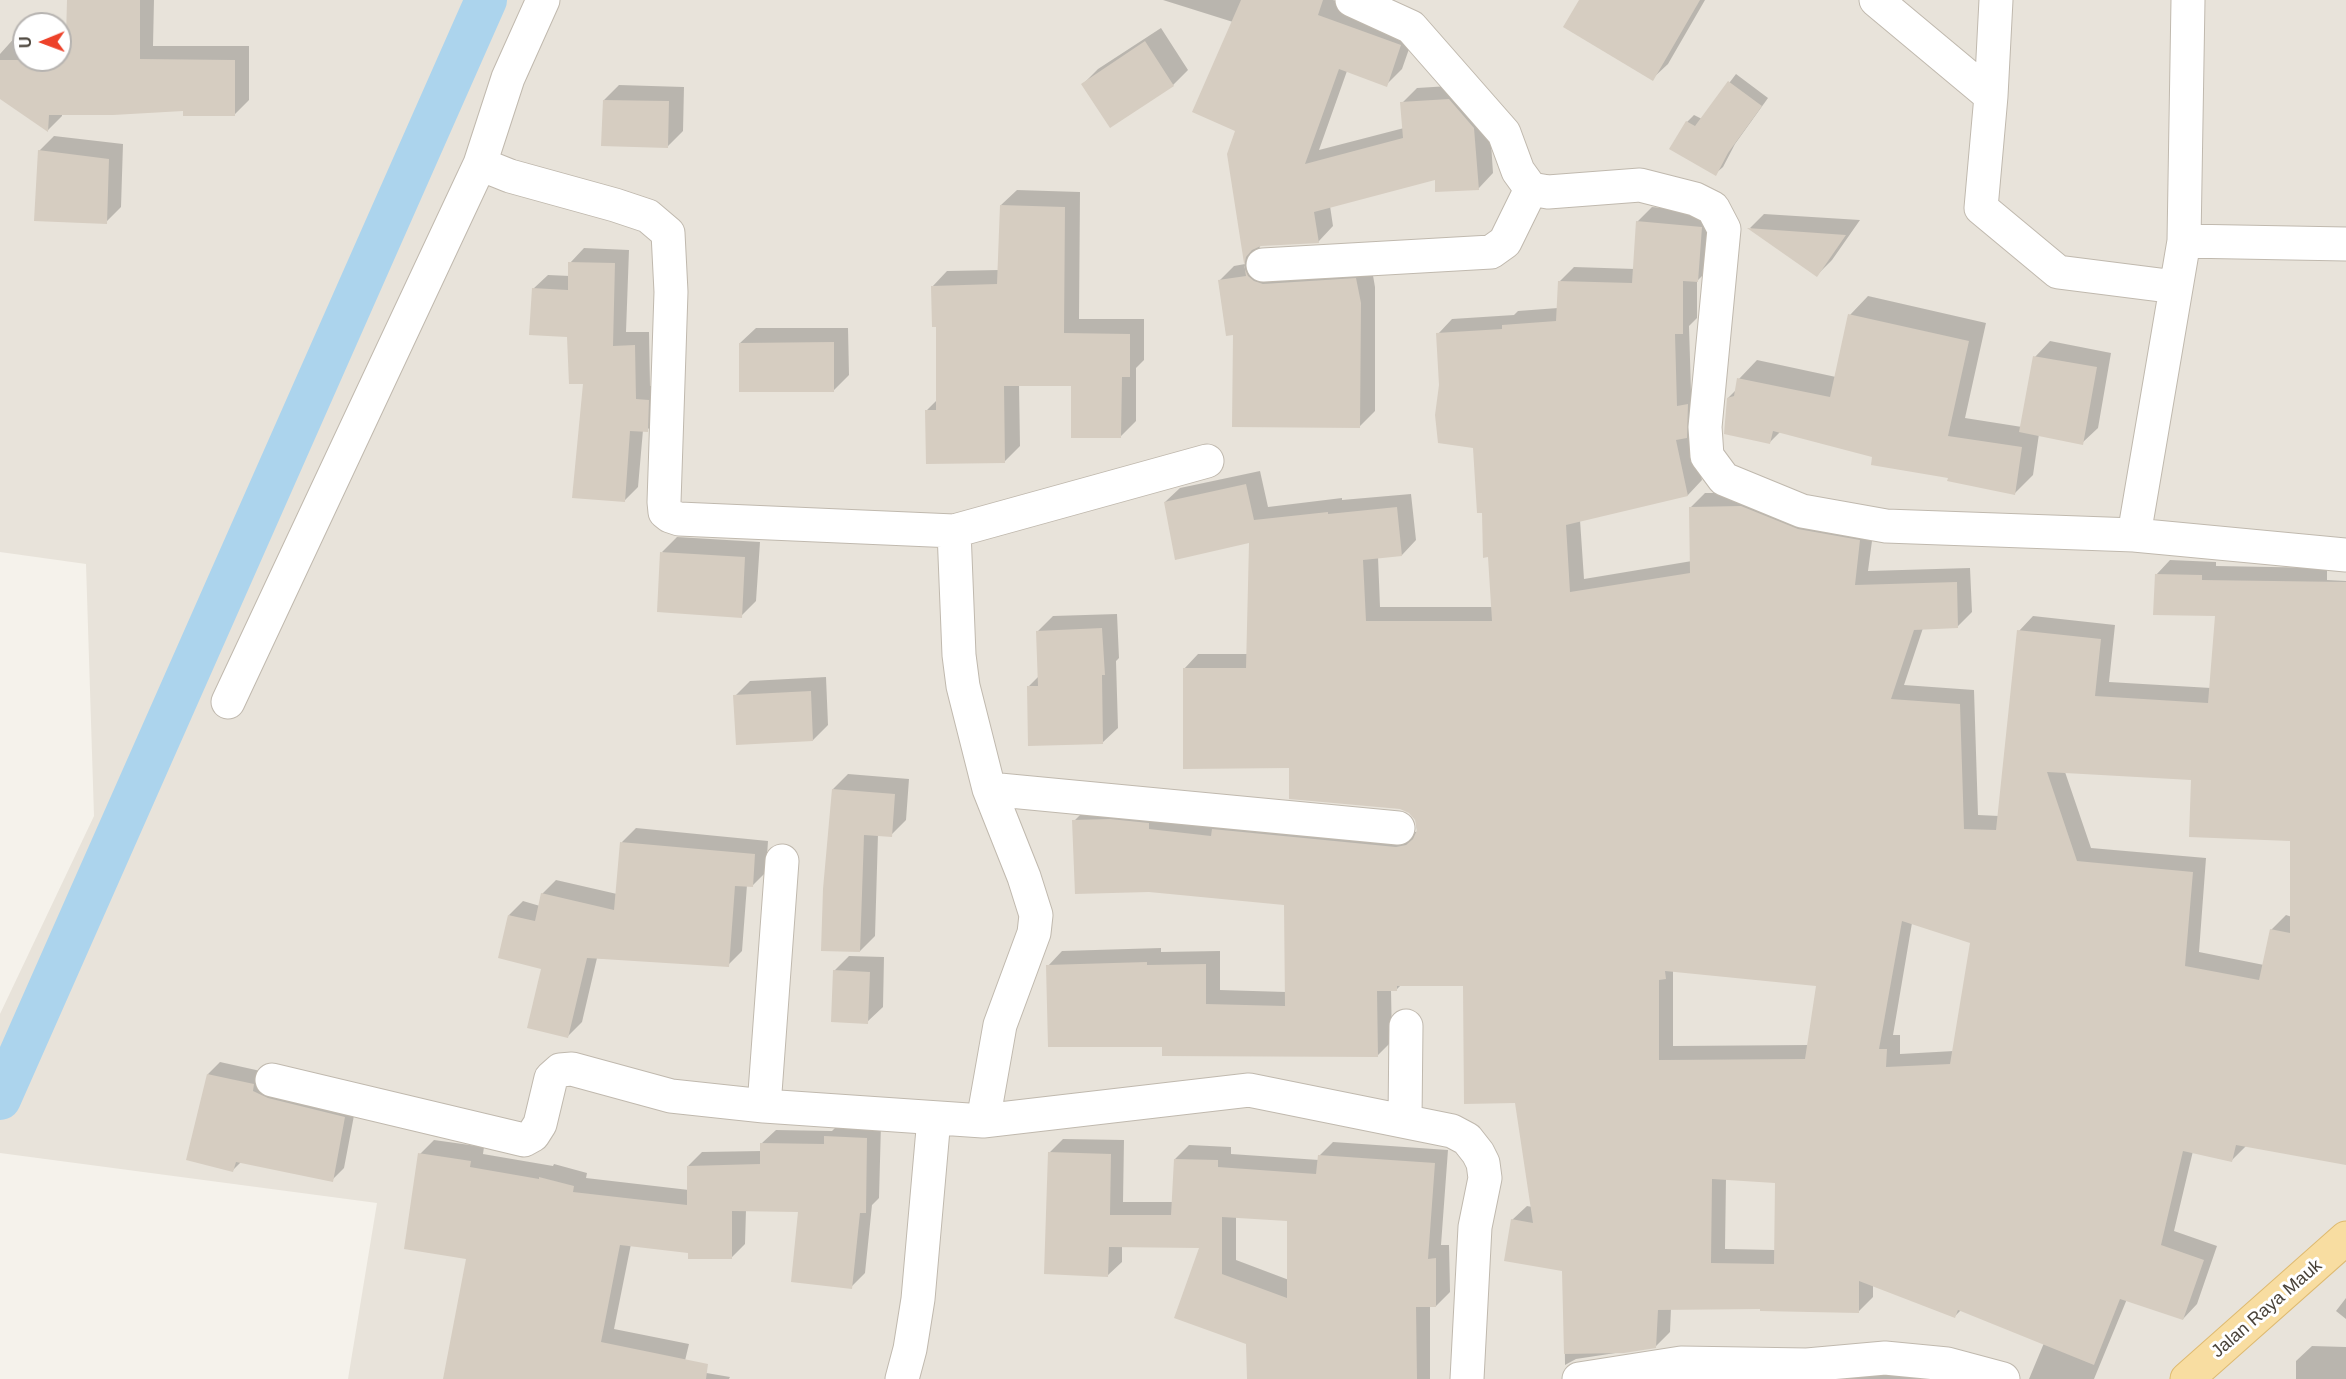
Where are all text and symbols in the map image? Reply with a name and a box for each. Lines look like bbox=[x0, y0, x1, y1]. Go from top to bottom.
north arrow bbox=[12, 12, 72, 72]
text: U bbox=[17, 36, 34, 48]
street label: Jalan Raya Mauk bbox=[2207, 1255, 2327, 1363]

